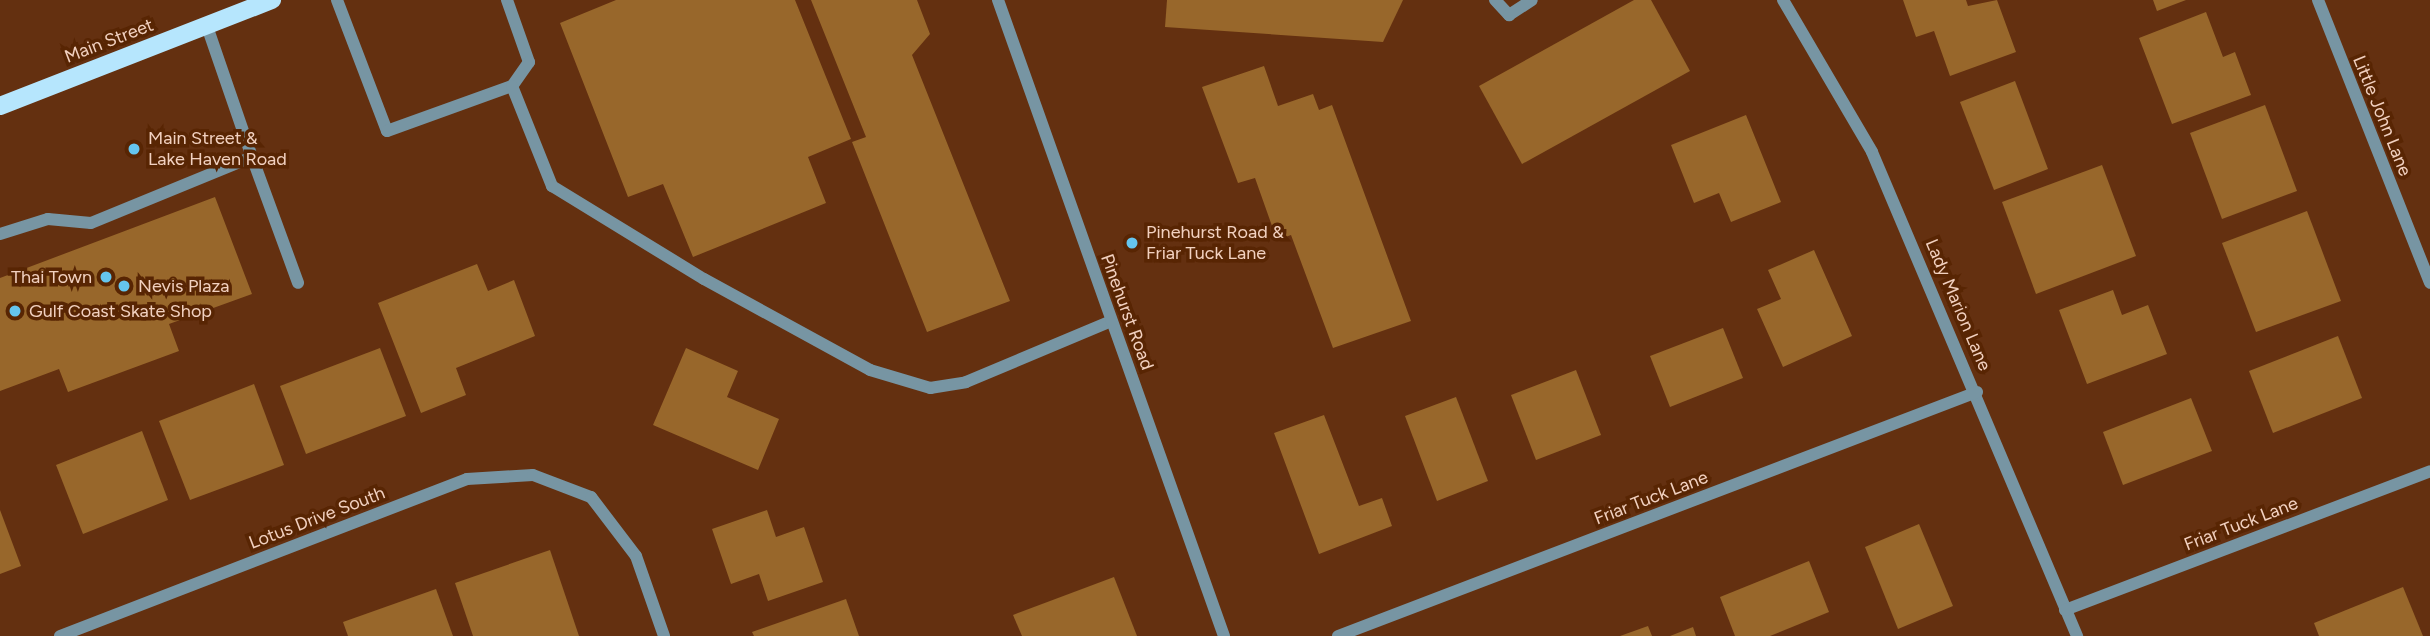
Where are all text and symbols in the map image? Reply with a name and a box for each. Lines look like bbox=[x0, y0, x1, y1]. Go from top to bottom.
street label: Main Street bbox=[61, 14, 157, 68]
street label: Little John Lane bbox=[2348, 53, 2416, 179]
place label: Main Street & Lake Haven Road bbox=[148, 128, 287, 170]
marker: Main Street & Lake Haven Road bbox=[126, 141, 142, 157]
place label: Pinehurst Road & Friar Tuck Lane bbox=[1146, 222, 1284, 264]
marker: Pinehurst Road & Friar Tuck Lane bbox=[1124, 235, 1140, 251]
street label: Lady Marion Lane bbox=[1921, 236, 1995, 374]
street label: Pinehurst Road bbox=[1096, 251, 1158, 373]
place label: Thai Town bbox=[11, 266, 92, 288]
marker: Thai Town bbox=[98, 269, 114, 285]
place label: Nevis Plaza bbox=[138, 275, 229, 297]
marker: Nevis Plaza bbox=[116, 278, 132, 294]
place label: Gulf Coast Skate Shop bbox=[29, 300, 212, 322]
marker: Gulf Coast Skate Shop bbox=[7, 303, 23, 319]
street label: Friar Tuck Lane bbox=[1591, 466, 1711, 530]
street label: Lotus Drive South bbox=[246, 482, 388, 554]
street label: Friar Tuck Lane bbox=[2181, 492, 2301, 556]

